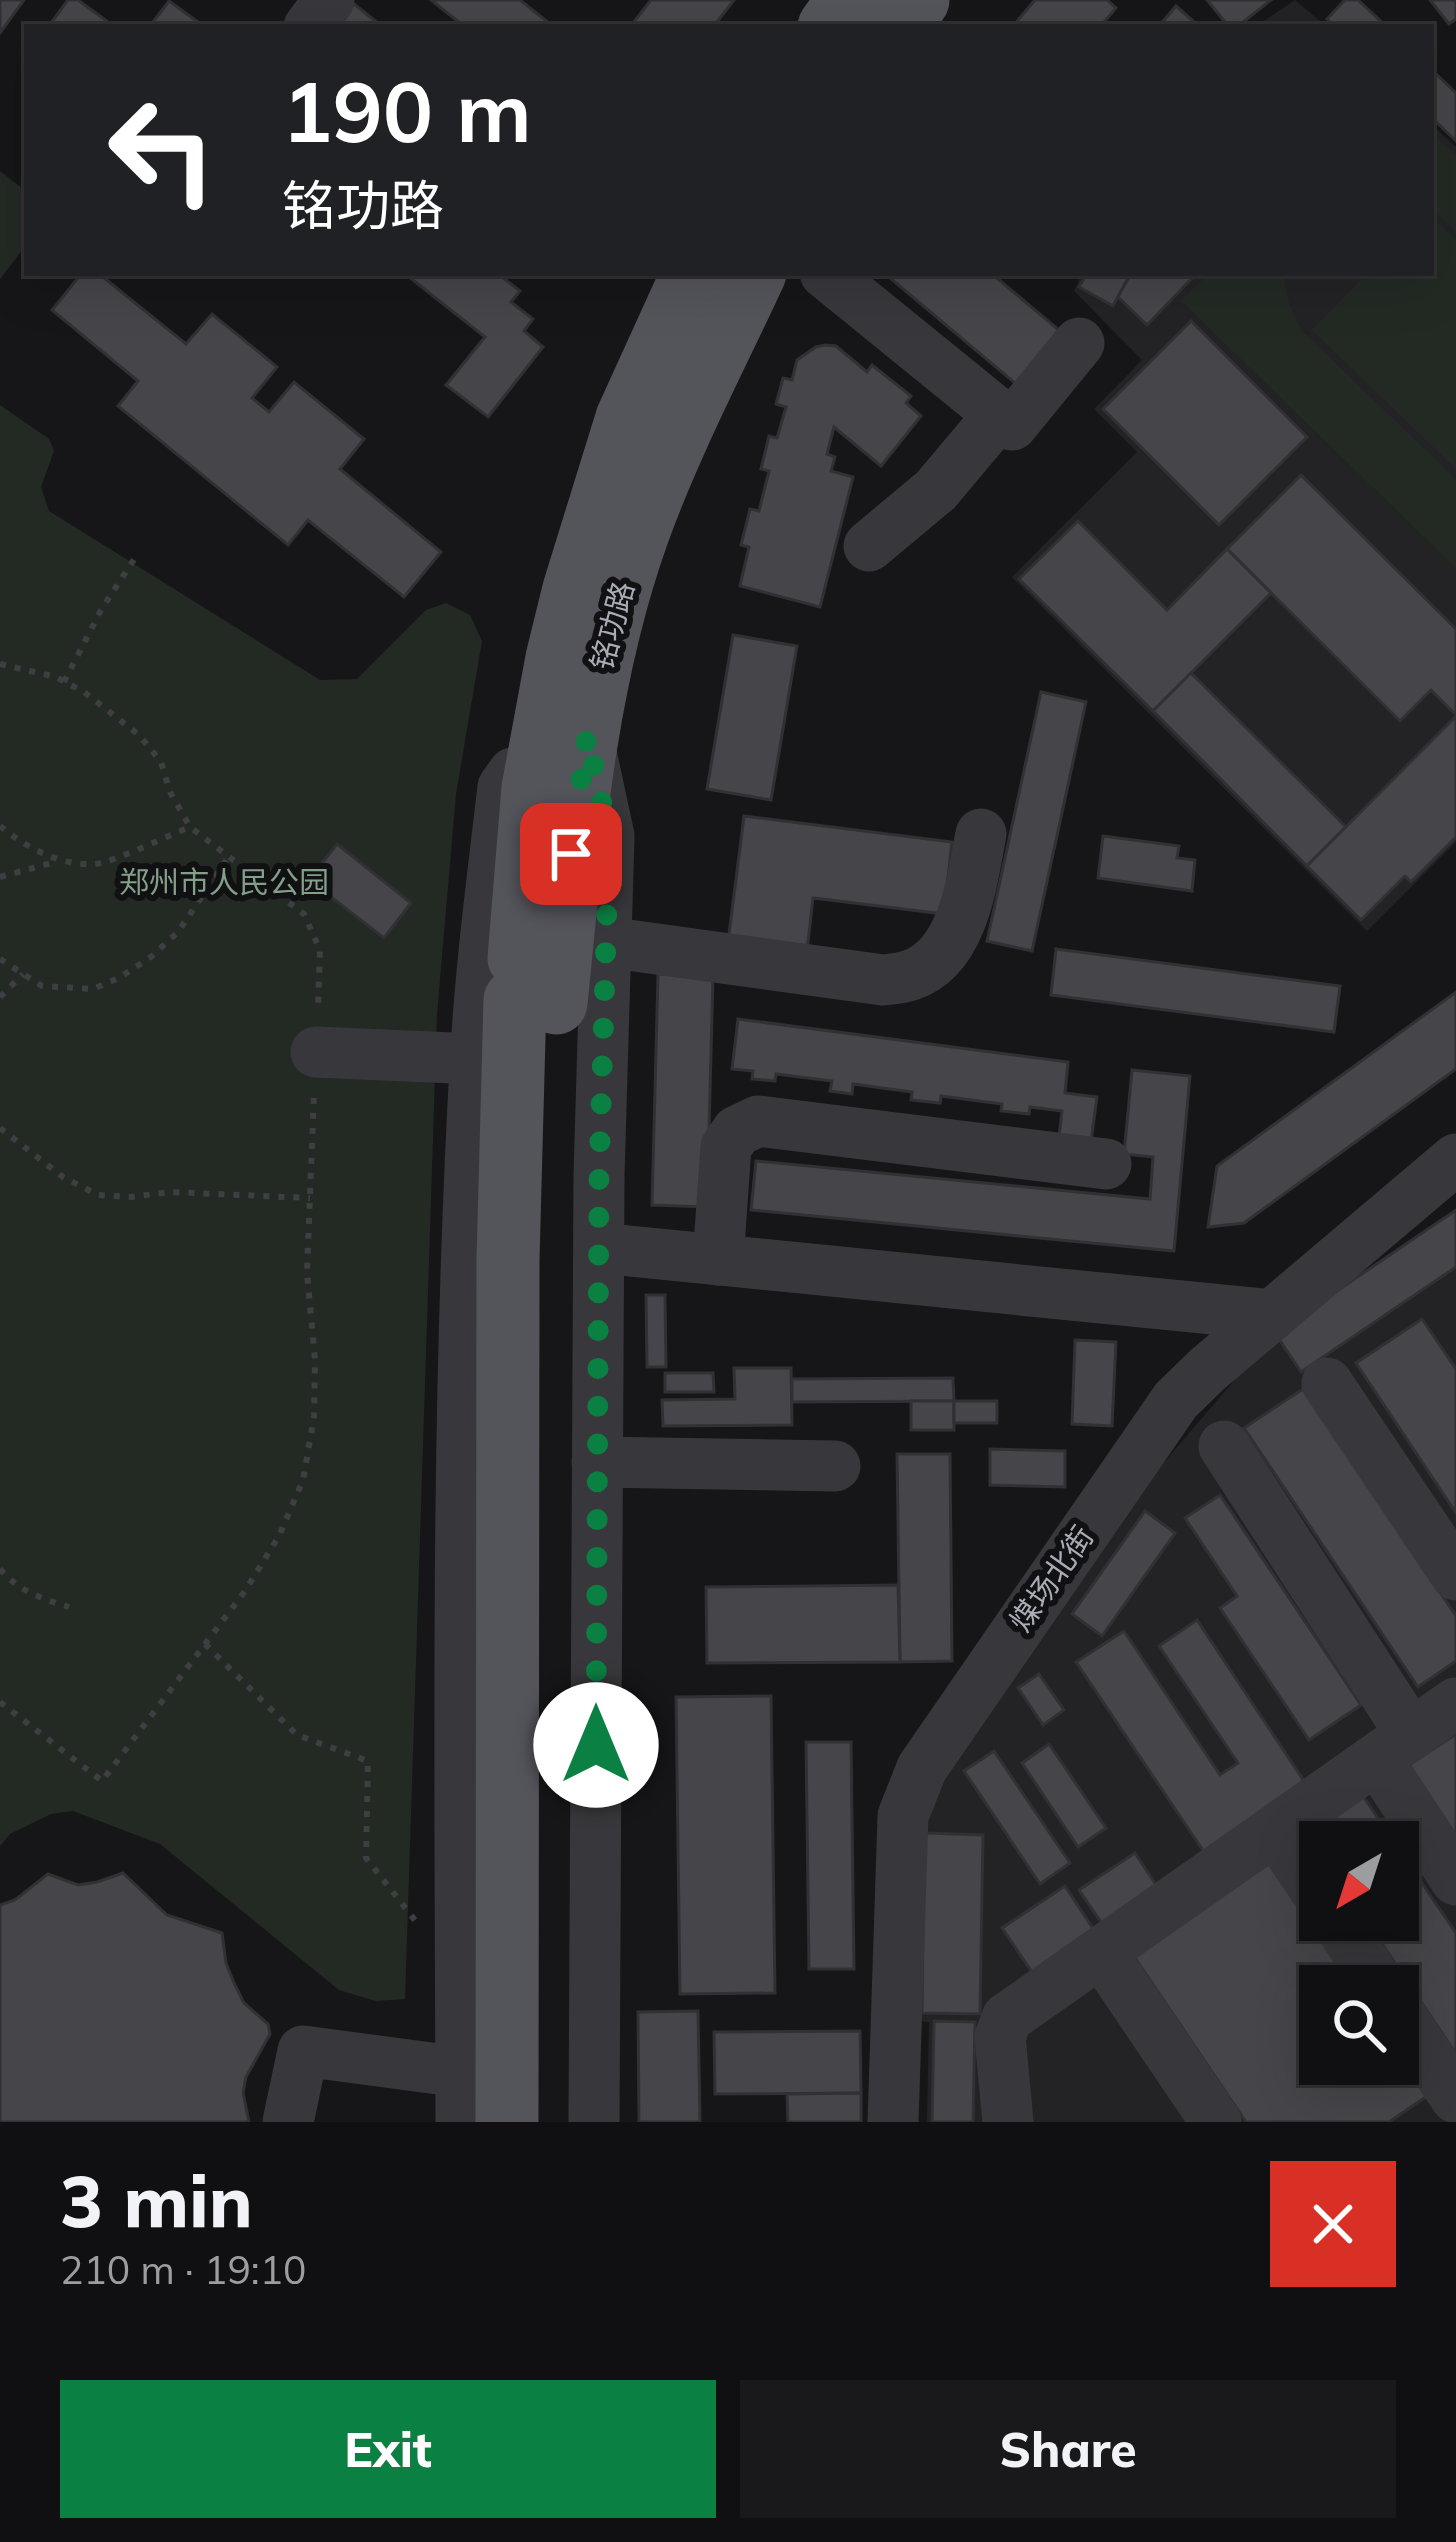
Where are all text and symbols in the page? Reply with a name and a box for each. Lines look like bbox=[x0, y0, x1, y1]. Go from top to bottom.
text: 190 m bbox=[282, 58, 532, 163]
icon: left bbox=[84, 72, 240, 228]
text: 铭功路 bbox=[282, 171, 444, 239]
street label: 铭功路 bbox=[582, 577, 642, 674]
pin bbox=[520, 803, 622, 905]
icon: arrive bbox=[538, 821, 604, 887]
park label: 郑州市人民公园 bbox=[119, 863, 329, 901]
street label: 煤场北街 bbox=[1001, 1518, 1101, 1638]
position arrow bbox=[533, 1682, 659, 1808]
north arrow bbox=[1299, 1821, 1419, 1941]
map controls bbox=[1299, 1821, 1419, 2085]
button: search bbox=[1299, 1965, 1419, 2085]
text: 3 min bbox=[60, 2155, 253, 2245]
button: close bbox=[1270, 2161, 1396, 2287]
text: 210 m · 19:10 bbox=[60, 2245, 306, 2294]
button: Exit bbox=[60, 2380, 716, 2518]
button: Share bbox=[740, 2380, 1396, 2518]

